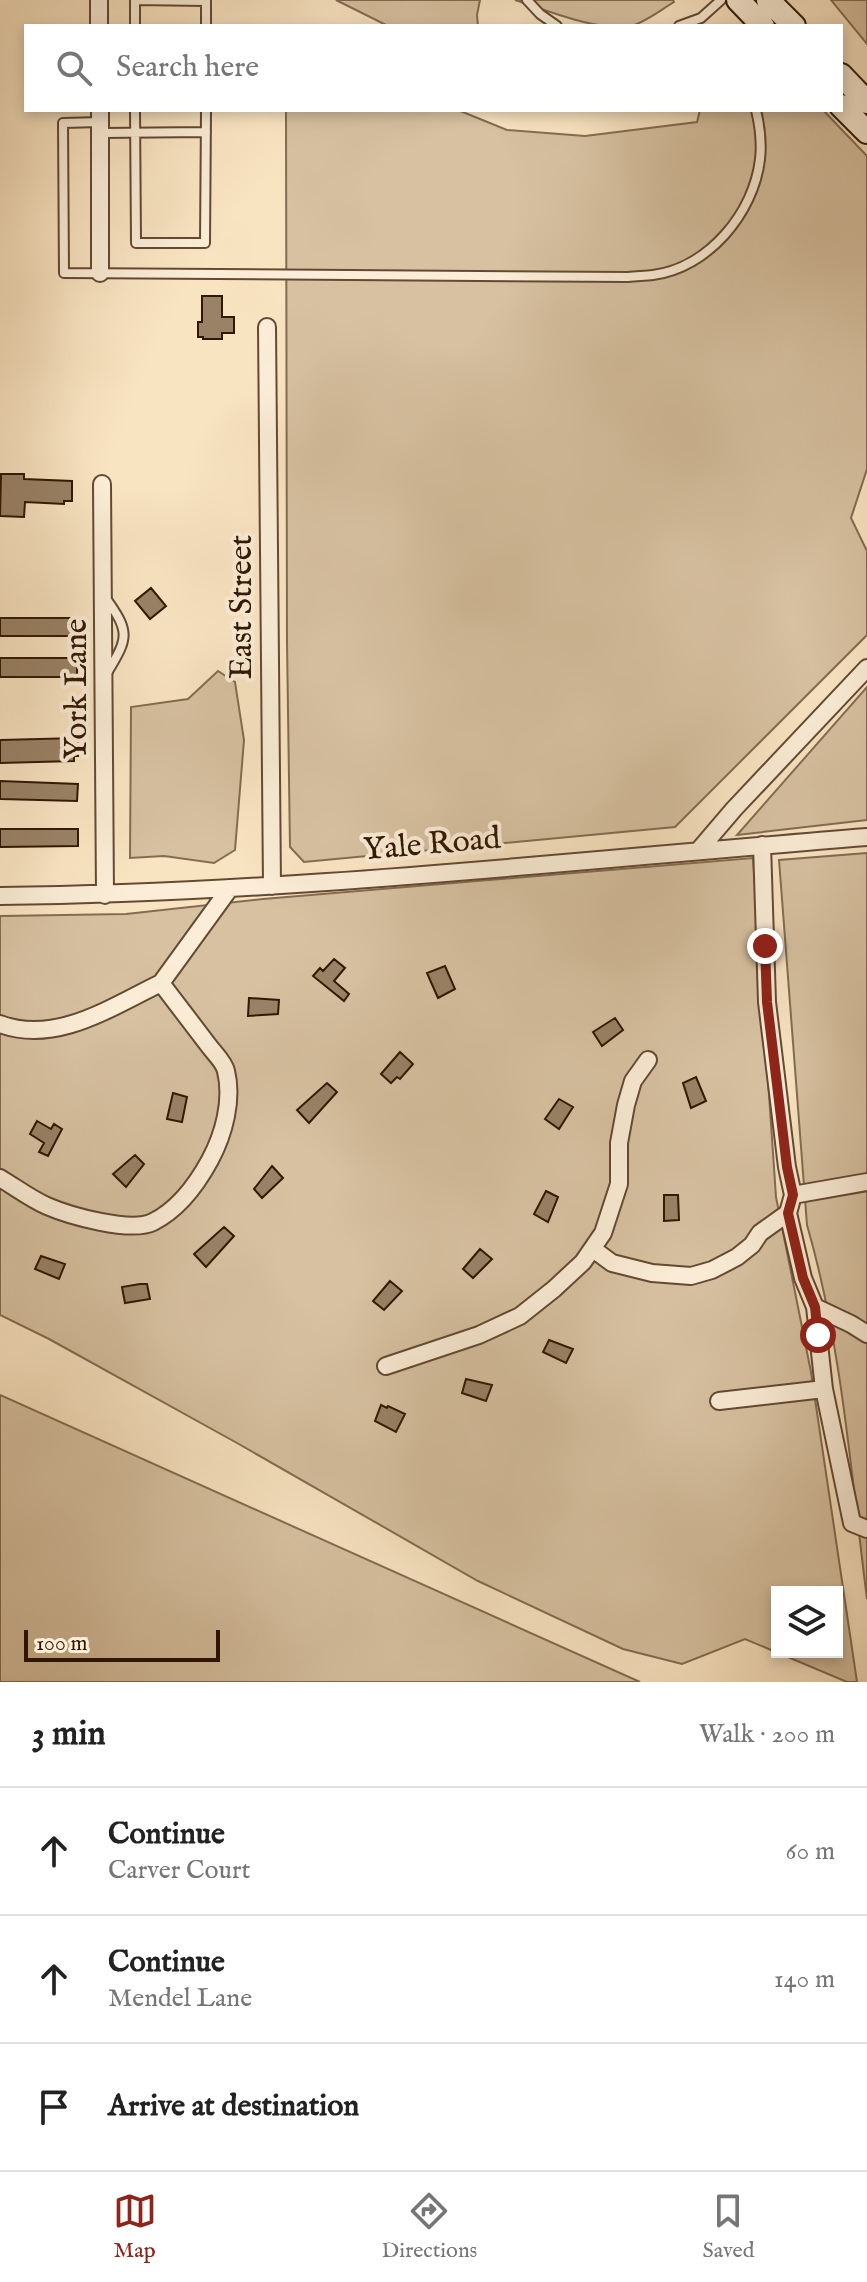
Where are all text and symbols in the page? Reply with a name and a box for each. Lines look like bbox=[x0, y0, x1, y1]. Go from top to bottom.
search box bbox=[24, 24, 843, 112]
icon: search bbox=[52, 46, 96, 90]
text: Search here bbox=[116, 49, 259, 87]
street label: East Street bbox=[222, 535, 263, 679]
street label: York Lane bbox=[57, 619, 98, 760]
street label: Yale Road bbox=[362, 819, 503, 871]
route end bbox=[747, 928, 783, 964]
route start bbox=[800, 1317, 836, 1353]
map controls bbox=[771, 1586, 843, 1658]
button: layers bbox=[771, 1586, 843, 1658]
scale bar bbox=[24, 1626, 220, 1662]
text: 100 m bbox=[36, 1630, 88, 1658]
text: 3 min bbox=[32, 1713, 106, 1756]
text: Walk · 200 m bbox=[699, 1718, 835, 1751]
text: Continue bbox=[108, 1816, 225, 1854]
icon: ahead bbox=[32, 1829, 76, 1873]
text: 60 m bbox=[786, 1835, 835, 1868]
text: Carver Court bbox=[108, 1854, 250, 1887]
text: Continue bbox=[108, 1944, 225, 1982]
icon: ahead bbox=[32, 1957, 76, 2001]
text: 140 m bbox=[774, 1963, 835, 1996]
text: Mendel Lane bbox=[108, 1982, 252, 2015]
icon: arrive bbox=[32, 2085, 76, 2129]
text: Arrive at destination bbox=[108, 2088, 359, 2126]
tab: Map bbox=[113, 2189, 157, 2265]
tab: Directions bbox=[382, 2189, 477, 2265]
tab: Saved bbox=[702, 2189, 754, 2265]

